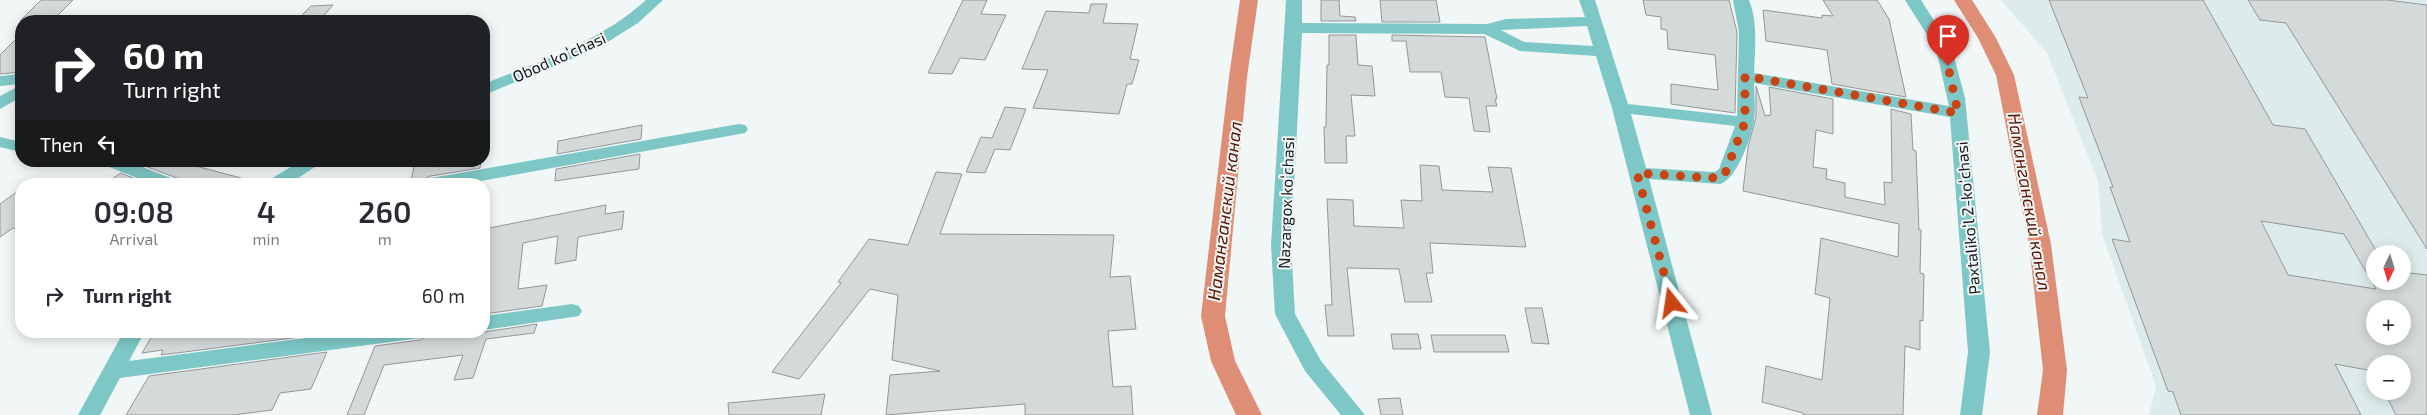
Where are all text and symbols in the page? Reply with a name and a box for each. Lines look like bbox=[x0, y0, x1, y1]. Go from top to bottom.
pin bbox=[1927, 15, 1969, 66]
icon: arrive bbox=[1934, 22, 1962, 50]
street label: Obod koʻchasi bbox=[509, 27, 608, 86]
text: 60 m bbox=[123, 34, 204, 76]
icon: right bbox=[40, 35, 105, 100]
text: Turn right bbox=[123, 76, 221, 102]
water label: Наманганский канал bbox=[2003, 111, 2056, 293]
water label: Наманганский канал bbox=[1202, 120, 1246, 302]
icon: left bbox=[93, 130, 121, 158]
text: Then bbox=[40, 133, 83, 156]
street label: Nazargox koʻchasi bbox=[1274, 137, 1297, 269]
street label: Paxtalikoʻl 2-koʻchasi bbox=[1951, 141, 1984, 295]
text: 09:08 bbox=[93, 193, 174, 229]
text: 4 bbox=[257, 193, 276, 229]
text: 260 bbox=[358, 193, 412, 229]
text: Arrival bbox=[109, 229, 158, 248]
text: min bbox=[253, 229, 280, 248]
text: m bbox=[378, 229, 392, 248]
north arrow bbox=[2366, 245, 2411, 290]
map controls bbox=[2366, 245, 2411, 400]
position arrow bbox=[1645, 276, 1697, 328]
icon: right bbox=[40, 282, 68, 310]
text: Turn right bbox=[83, 284, 171, 307]
text: 60 m bbox=[422, 284, 465, 307]
button: + bbox=[2366, 300, 2411, 345]
button: − bbox=[2366, 355, 2411, 400]

